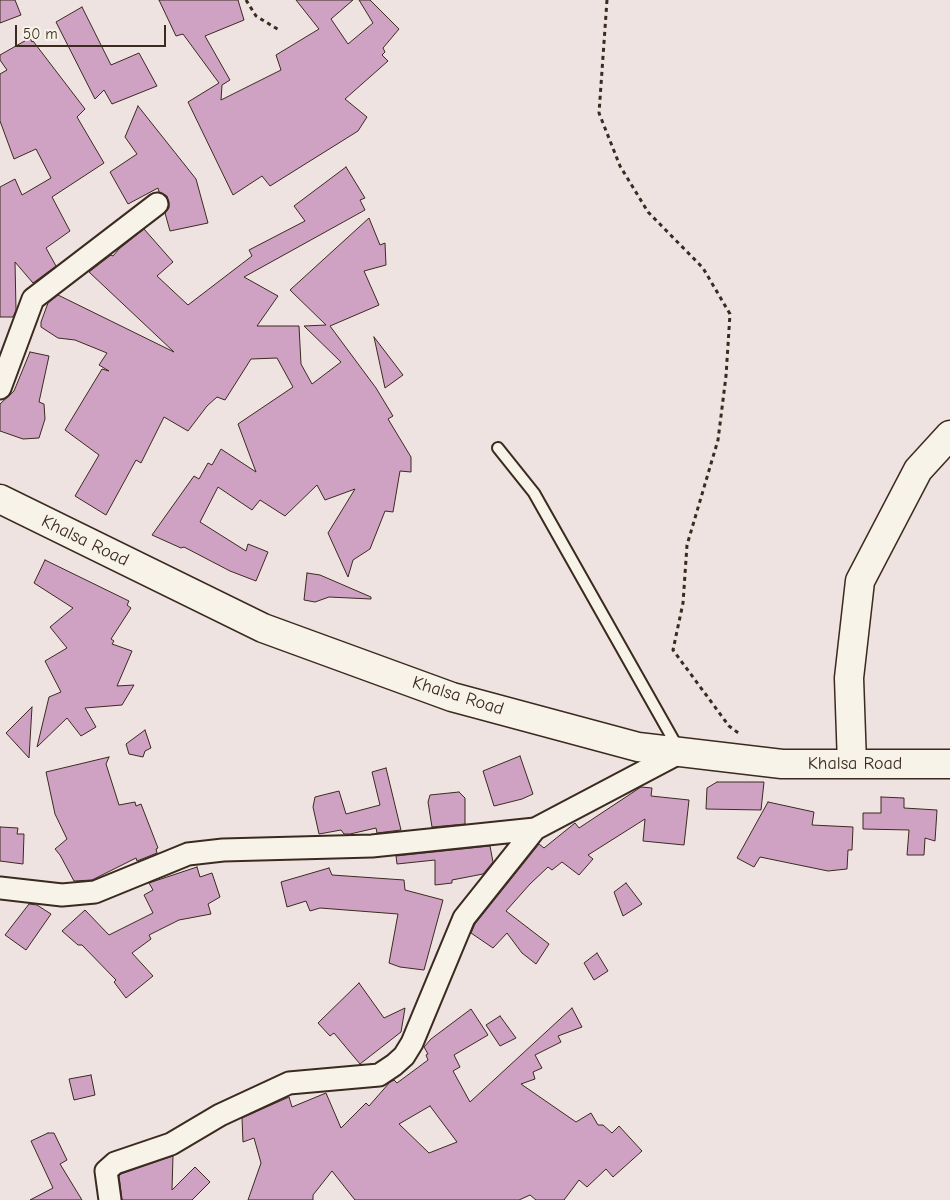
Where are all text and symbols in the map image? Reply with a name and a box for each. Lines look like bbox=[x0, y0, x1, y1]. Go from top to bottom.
scale bar bbox=[18, 15, 169, 47]
text: 50 m bbox=[23, 25, 58, 43]
street label: Khalsa Road bbox=[38, 511, 132, 571]
street label: Khalsa Road bbox=[410, 672, 506, 720]
street label: Khalsa Road bbox=[808, 753, 902, 775]

